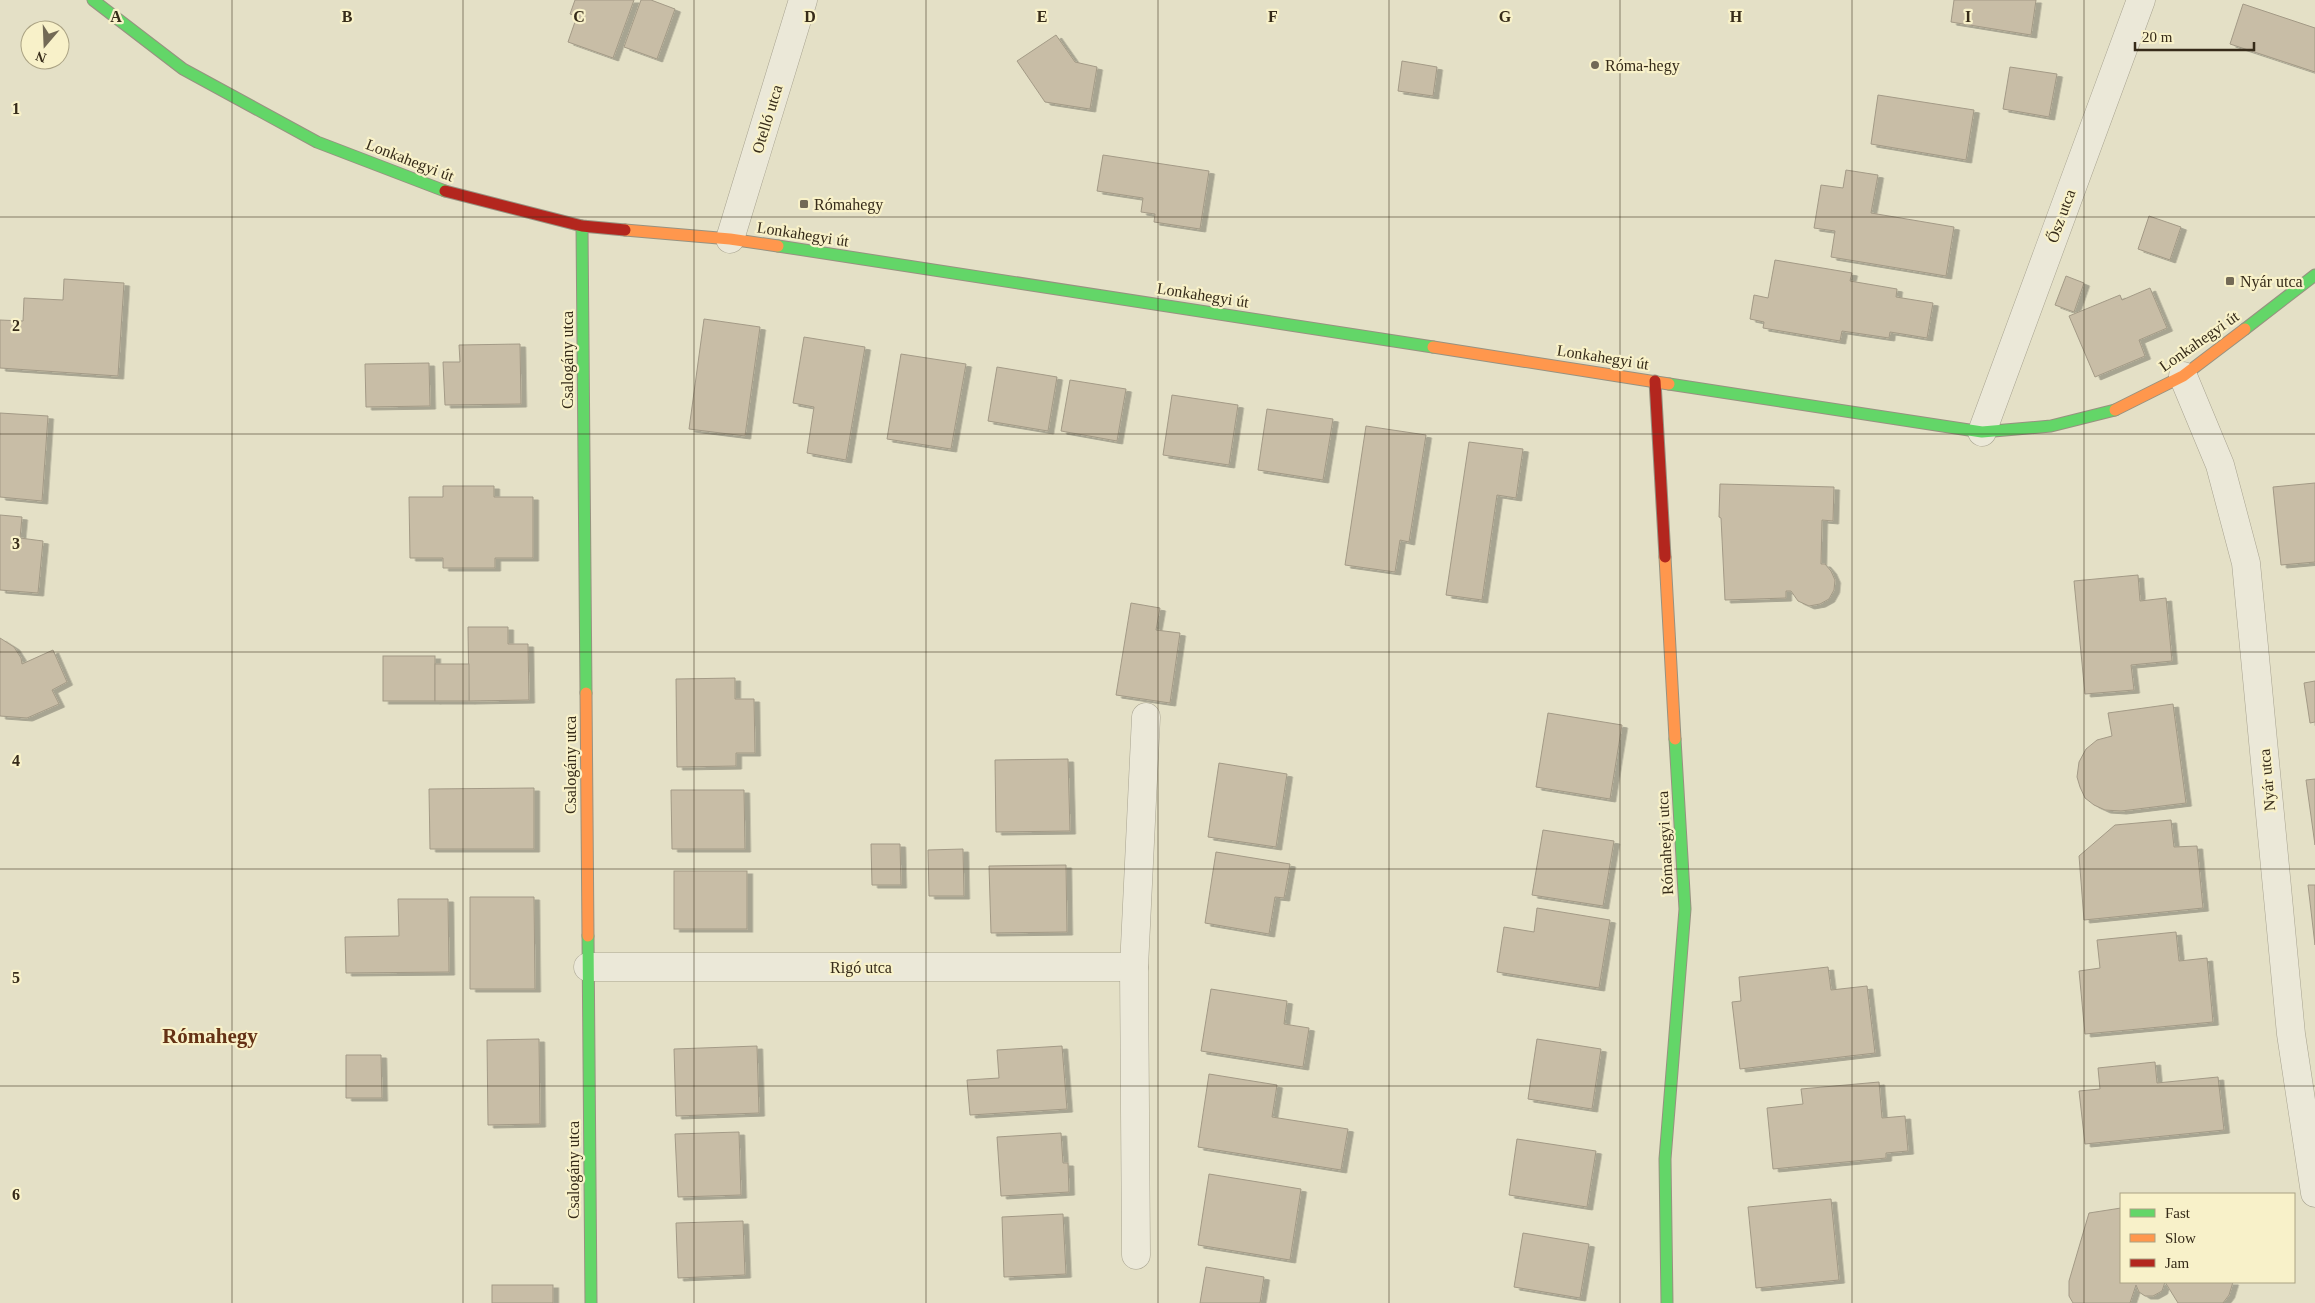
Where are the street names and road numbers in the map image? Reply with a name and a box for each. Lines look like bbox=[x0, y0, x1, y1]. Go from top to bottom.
street label: Otelló utca bbox=[749, 83, 785, 155]
street label: Lonkahegyi út bbox=[363, 135, 457, 186]
street label: Ősz utca bbox=[2043, 187, 2078, 245]
street label: Lonkahegyi út bbox=[756, 218, 851, 251]
street label: Lonkahegyi út bbox=[1156, 279, 1251, 312]
street label: Lonkahegyi út bbox=[2156, 307, 2243, 375]
street label: Csalogány utca bbox=[559, 311, 577, 409]
street label: Lonkahegyi út bbox=[1556, 341, 1651, 374]
street label: Csalogány utca bbox=[562, 716, 580, 814]
street label: Nyár utca bbox=[2256, 748, 2279, 812]
street label: Rómahegyi utca bbox=[1654, 790, 1677, 896]
street label: Rigó utca bbox=[830, 959, 892, 977]
street label: Csalogány utca bbox=[565, 1121, 583, 1219]

